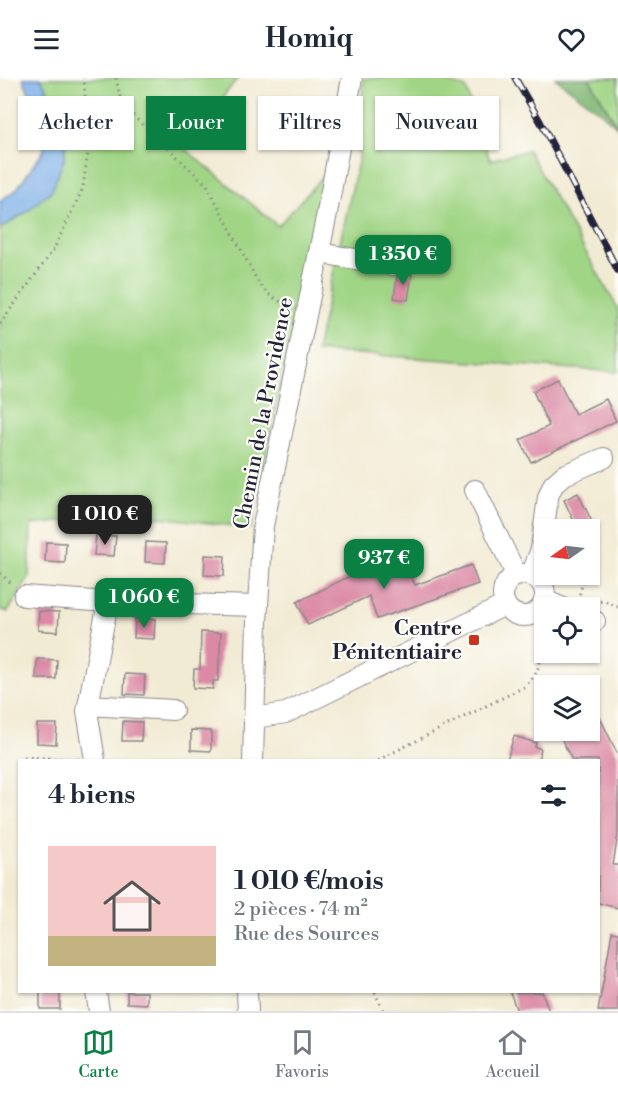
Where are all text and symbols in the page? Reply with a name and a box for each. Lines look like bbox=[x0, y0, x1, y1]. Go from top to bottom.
text: Homiq bbox=[265, 22, 353, 56]
icon: menu bbox=[30, 23, 63, 56]
icon: heart bbox=[555, 23, 588, 56]
chip: Acheter bbox=[18, 96, 134, 150]
chip: Louer bbox=[146, 96, 246, 150]
chip: Filtres bbox=[258, 96, 363, 150]
chip: Nouveau bbox=[375, 96, 499, 150]
pin: 1 350 € bbox=[348, 235, 458, 286]
text: 1 350 € bbox=[369, 242, 437, 267]
street label: Chemin de la Providence bbox=[229, 295, 299, 531]
pin: 1 010 € bbox=[50, 495, 160, 546]
text: 1 010 € bbox=[72, 502, 138, 527]
north arrow bbox=[534, 519, 600, 585]
map controls bbox=[534, 519, 600, 741]
pin: 937 € bbox=[342, 539, 426, 590]
text: 937 € bbox=[358, 546, 410, 571]
pin: 1 060 € bbox=[89, 578, 199, 629]
text: 1 060 € bbox=[109, 585, 179, 610]
button: locate bbox=[534, 597, 600, 663]
place label: Centre Pénitentiaire bbox=[332, 616, 462, 666]
marker: Centre Pénitentiaire bbox=[467, 633, 481, 647]
button: layers bbox=[534, 675, 600, 741]
text: 4 biens bbox=[48, 779, 135, 811]
icon: filters bbox=[537, 779, 570, 812]
text: 1 010 €/mois bbox=[234, 865, 384, 897]
icon: home bbox=[96, 870, 168, 942]
text: 2 pièces · 74 m² bbox=[234, 897, 368, 922]
text: Rue des Sources bbox=[234, 922, 379, 947]
tab: Carte bbox=[78, 1026, 118, 1082]
tab: Favoris bbox=[275, 1026, 329, 1082]
tab: Accueil bbox=[486, 1026, 540, 1082]

